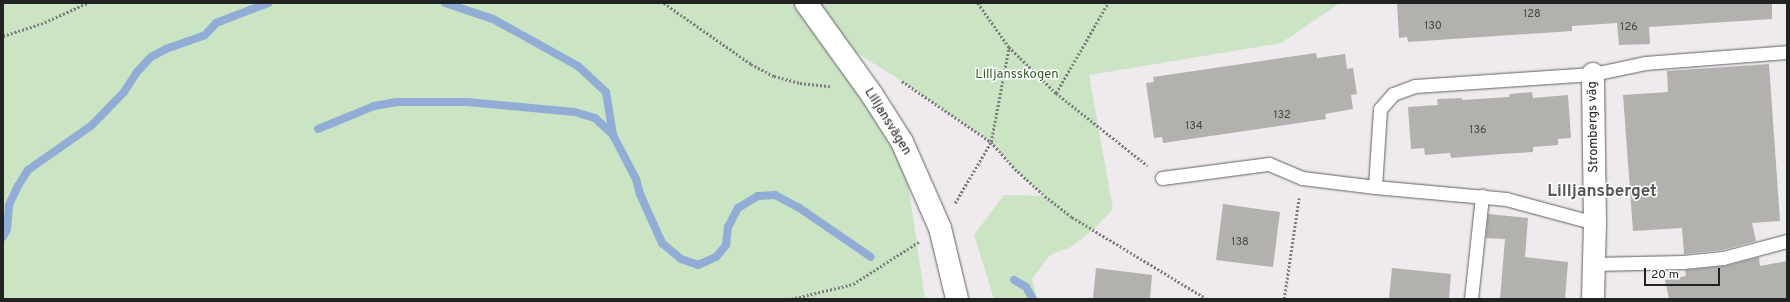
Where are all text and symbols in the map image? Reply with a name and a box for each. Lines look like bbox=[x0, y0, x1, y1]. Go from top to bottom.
house number: 128 bbox=[1523, 7, 1541, 21]
house number: 130 bbox=[1424, 19, 1442, 33]
house number: 126 bbox=[1620, 20, 1638, 34]
park label: Lilljansskogen bbox=[975, 67, 1059, 83]
street label: Strombergs väg bbox=[1585, 81, 1603, 173]
street label: Lilljansvägen bbox=[860, 86, 914, 158]
house number: 132 bbox=[1273, 108, 1291, 122]
house number: 134 bbox=[1185, 119, 1203, 133]
house number: 136 bbox=[1469, 123, 1487, 137]
district label: Lilljansberget bbox=[1547, 183, 1657, 203]
house number: 138 bbox=[1231, 235, 1249, 249]
scale bar bbox=[1646, 260, 1722, 286]
text: 20 m bbox=[1651, 267, 1679, 283]

